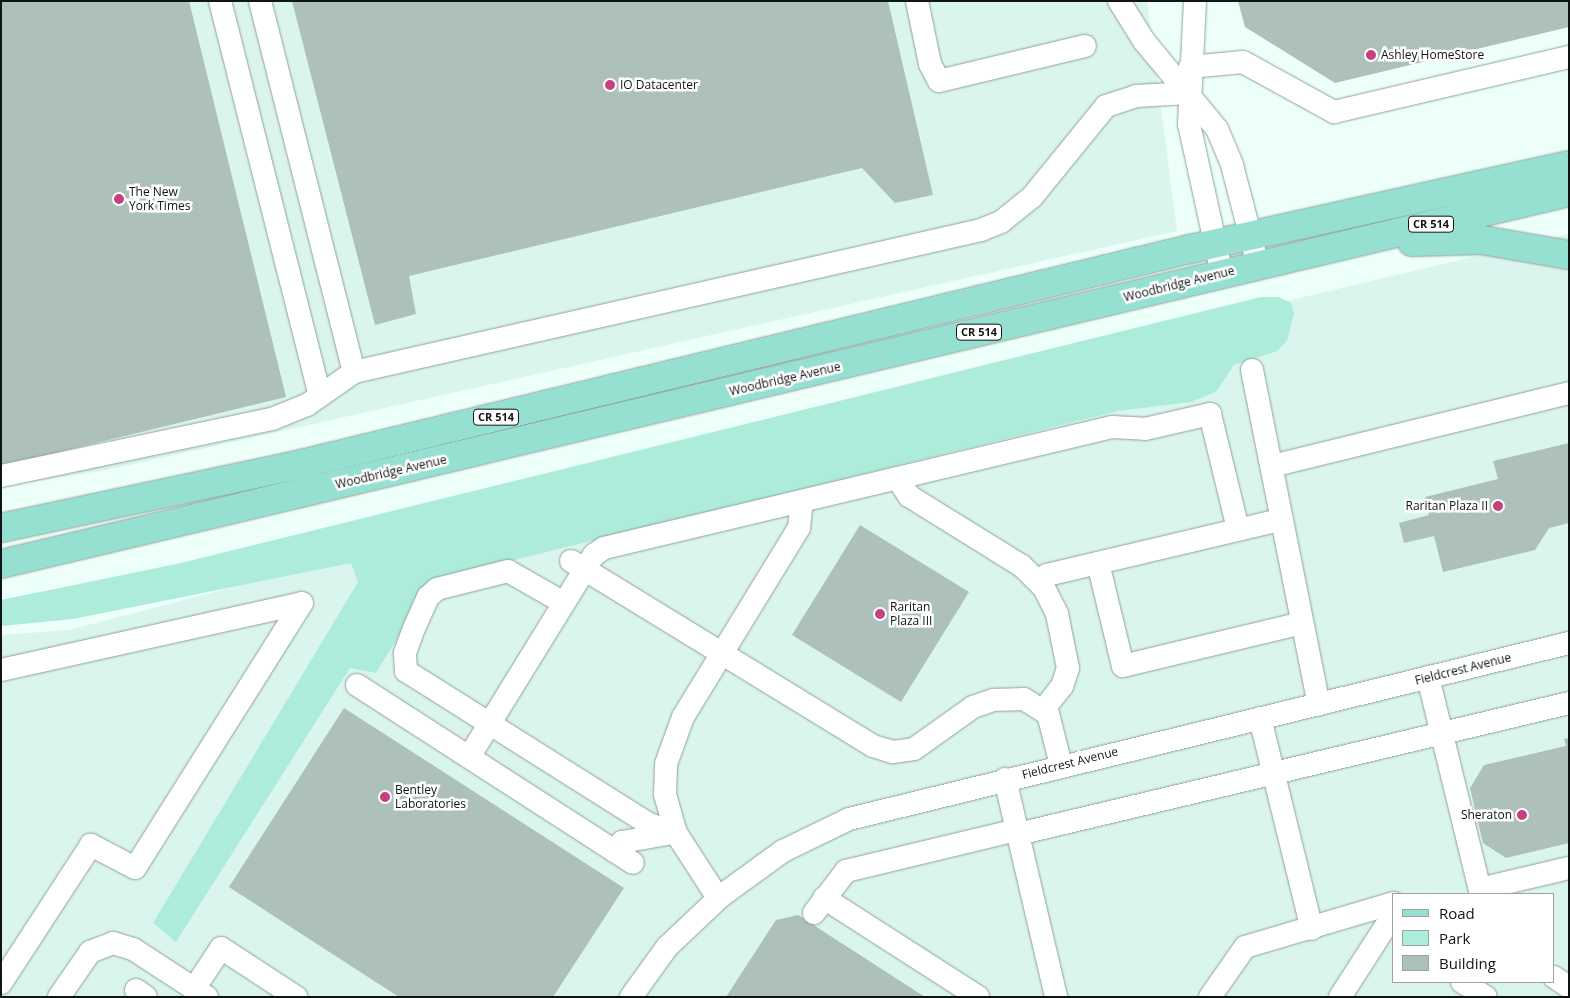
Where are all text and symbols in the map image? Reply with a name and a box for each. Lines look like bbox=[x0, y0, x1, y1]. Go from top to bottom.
place label: Ashley HomeStore bbox=[1381, 48, 1484, 62]
marker: Ashley HomeStore bbox=[1365, 49, 1377, 61]
place label: IO Datacenter bbox=[620, 78, 698, 92]
marker: IO Datacenter bbox=[604, 79, 616, 91]
place label: The New York Times bbox=[129, 185, 190, 213]
marker: The New York Times bbox=[113, 193, 125, 205]
road number: CR 514 bbox=[1407, 215, 1455, 232]
street label: Woodbridge Avenue bbox=[1122, 263, 1236, 305]
road number: CR 514 bbox=[955, 324, 1003, 341]
street label: Woodbridge Avenue bbox=[728, 359, 842, 399]
road number: CR 514 bbox=[472, 408, 520, 426]
street label: Woodbridge Avenue bbox=[334, 452, 448, 492]
place label: Raritan Plaza II bbox=[1406, 499, 1488, 513]
marker: Raritan Plaza II bbox=[1492, 500, 1504, 512]
place label: Raritan Plaza III bbox=[890, 600, 932, 628]
marker: Raritan Plaza III bbox=[874, 608, 886, 620]
street label: Fieldcrest Avenue bbox=[1413, 650, 1513, 688]
street label: Fieldcrest Avenue bbox=[1020, 744, 1120, 782]
place label: Bentley Laboratories bbox=[395, 783, 466, 811]
marker: Bentley Laboratories bbox=[379, 791, 391, 803]
place label: Sheraton bbox=[1461, 808, 1512, 822]
marker: Sheraton bbox=[1516, 809, 1528, 821]
legend bbox=[1392, 893, 1555, 983]
text: Road bbox=[1439, 903, 1475, 923]
text: Park bbox=[1439, 928, 1470, 948]
text: Building bbox=[1439, 953, 1496, 973]

